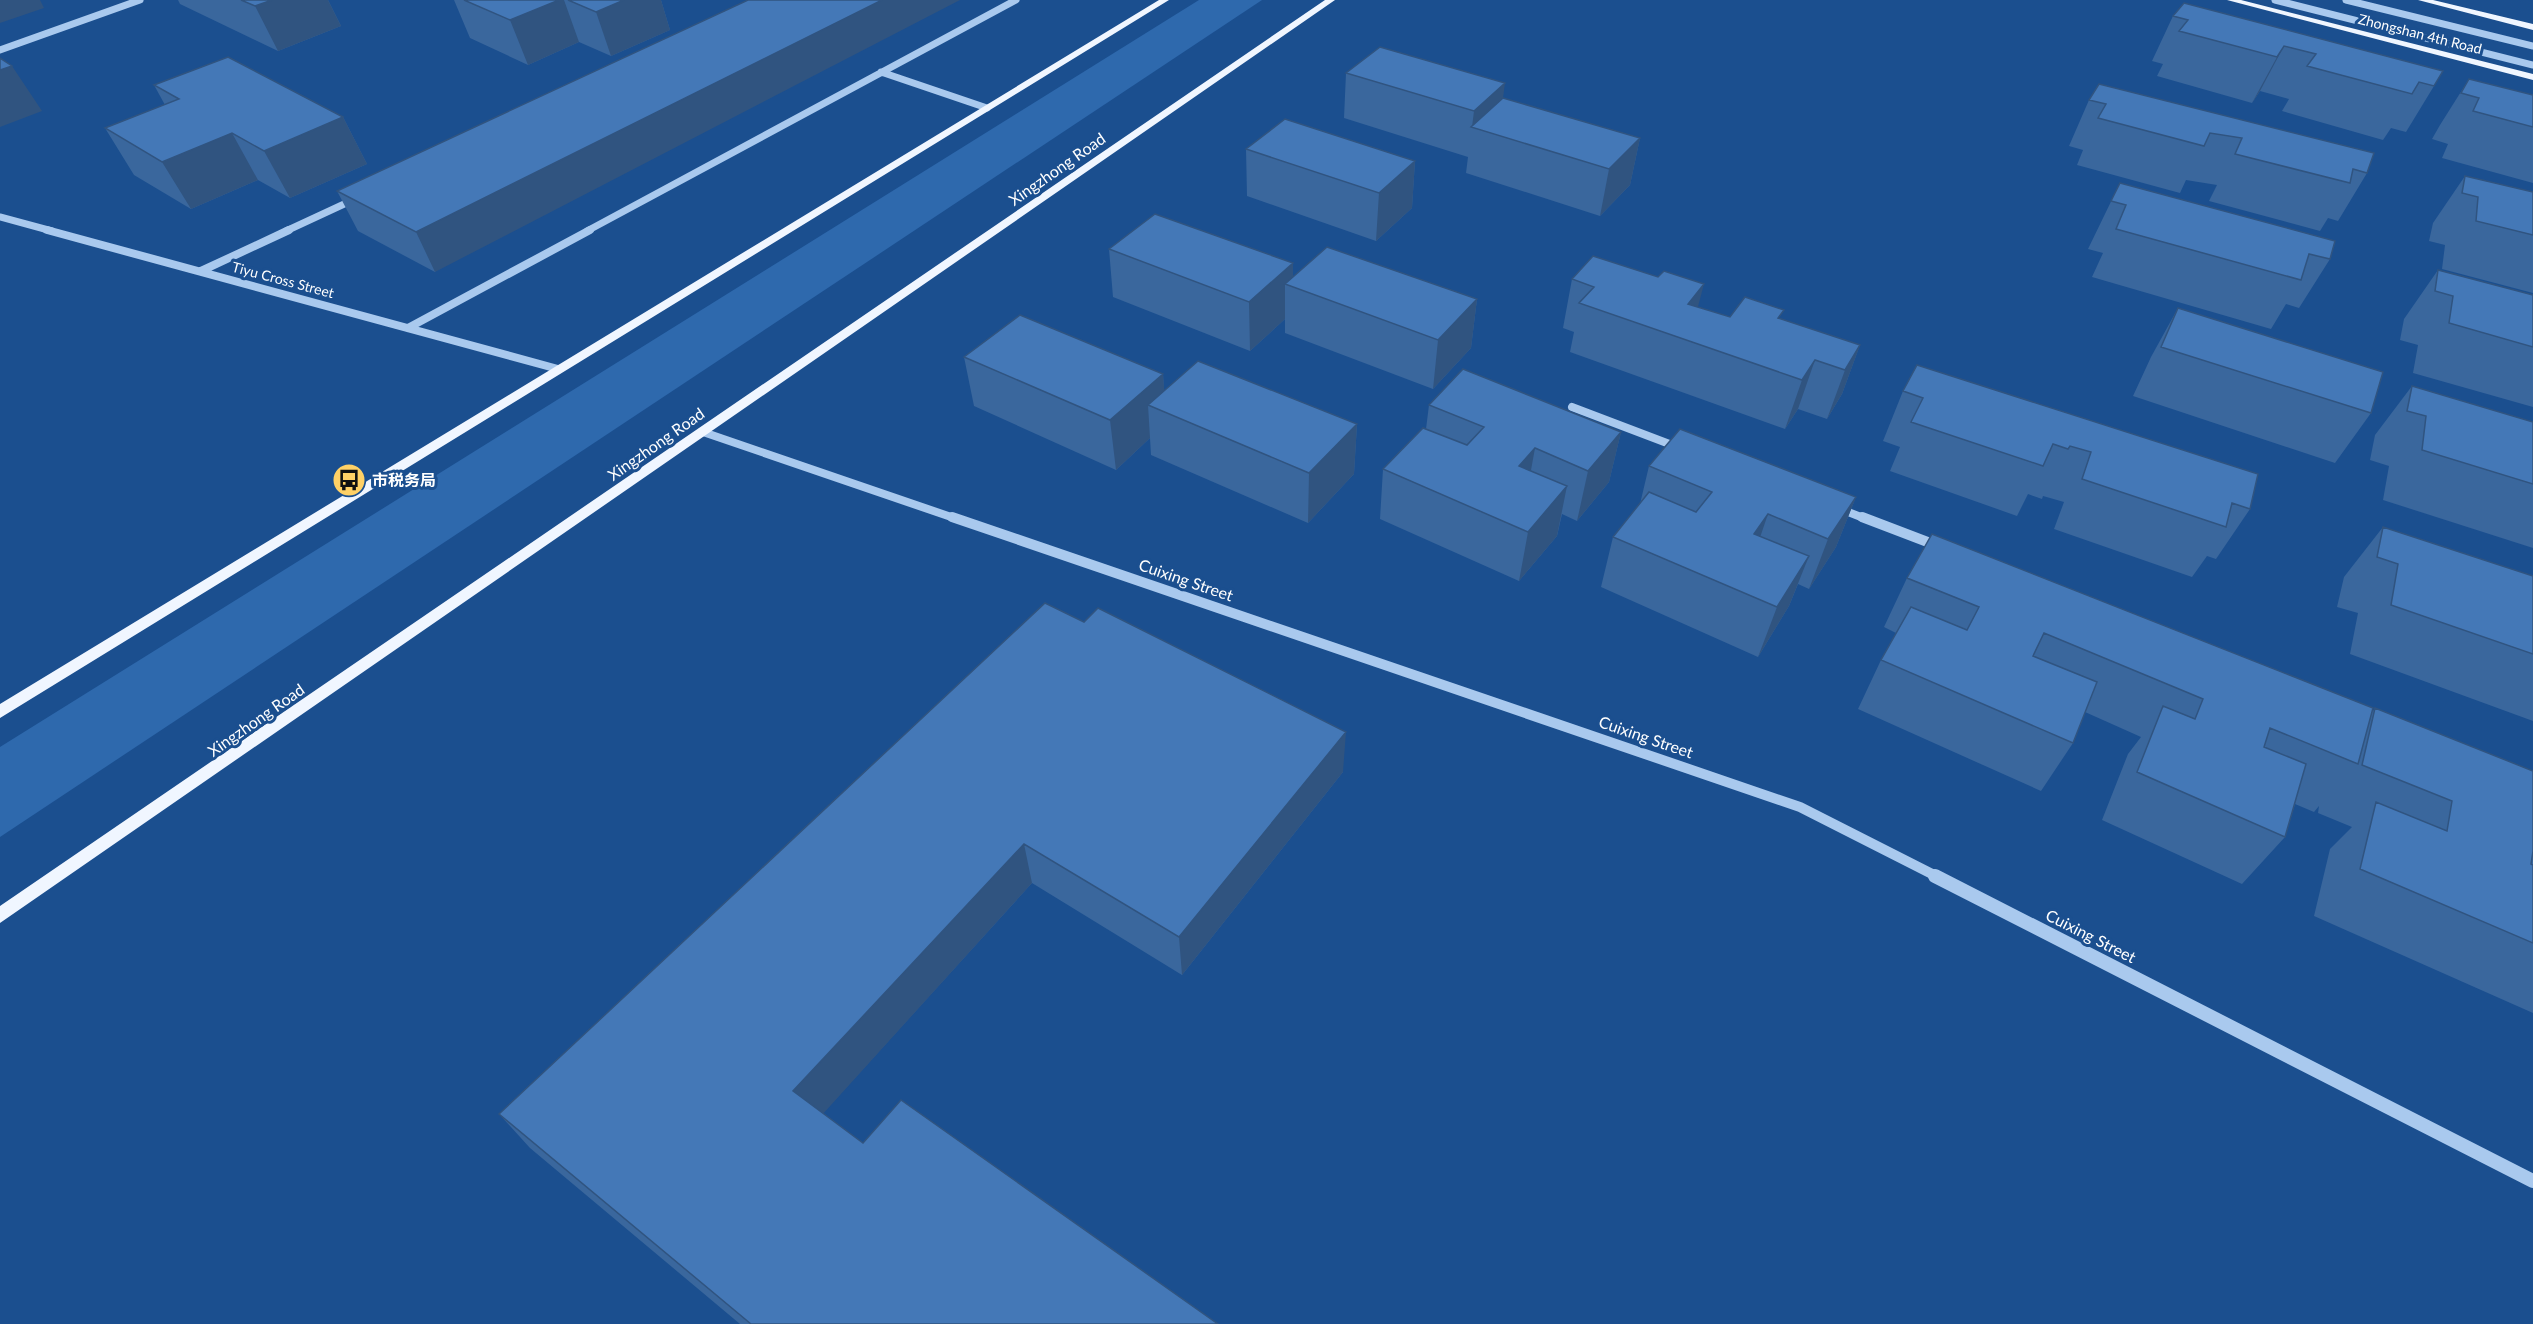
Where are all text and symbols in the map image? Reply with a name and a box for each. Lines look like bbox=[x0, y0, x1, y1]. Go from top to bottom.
street label: Zhongshan 4th Road bbox=[2356, 10, 2484, 57]
street label: Xingzhong Road bbox=[1005, 128, 1109, 209]
street label: Tiyu Cross Street bbox=[230, 258, 336, 301]
street label: Xingzhong Road bbox=[604, 403, 708, 484]
bus stop icon: 市税务局 bbox=[331, 462, 367, 498]
place label: 市税务局 bbox=[372, 470, 436, 489]
street label: Cuixing Street bbox=[1136, 554, 1236, 605]
street label: Xingzhong Road bbox=[204, 679, 308, 760]
street label: Cuixing Street bbox=[1596, 711, 1696, 762]
street label: Cuixing Street bbox=[2043, 905, 2140, 967]

